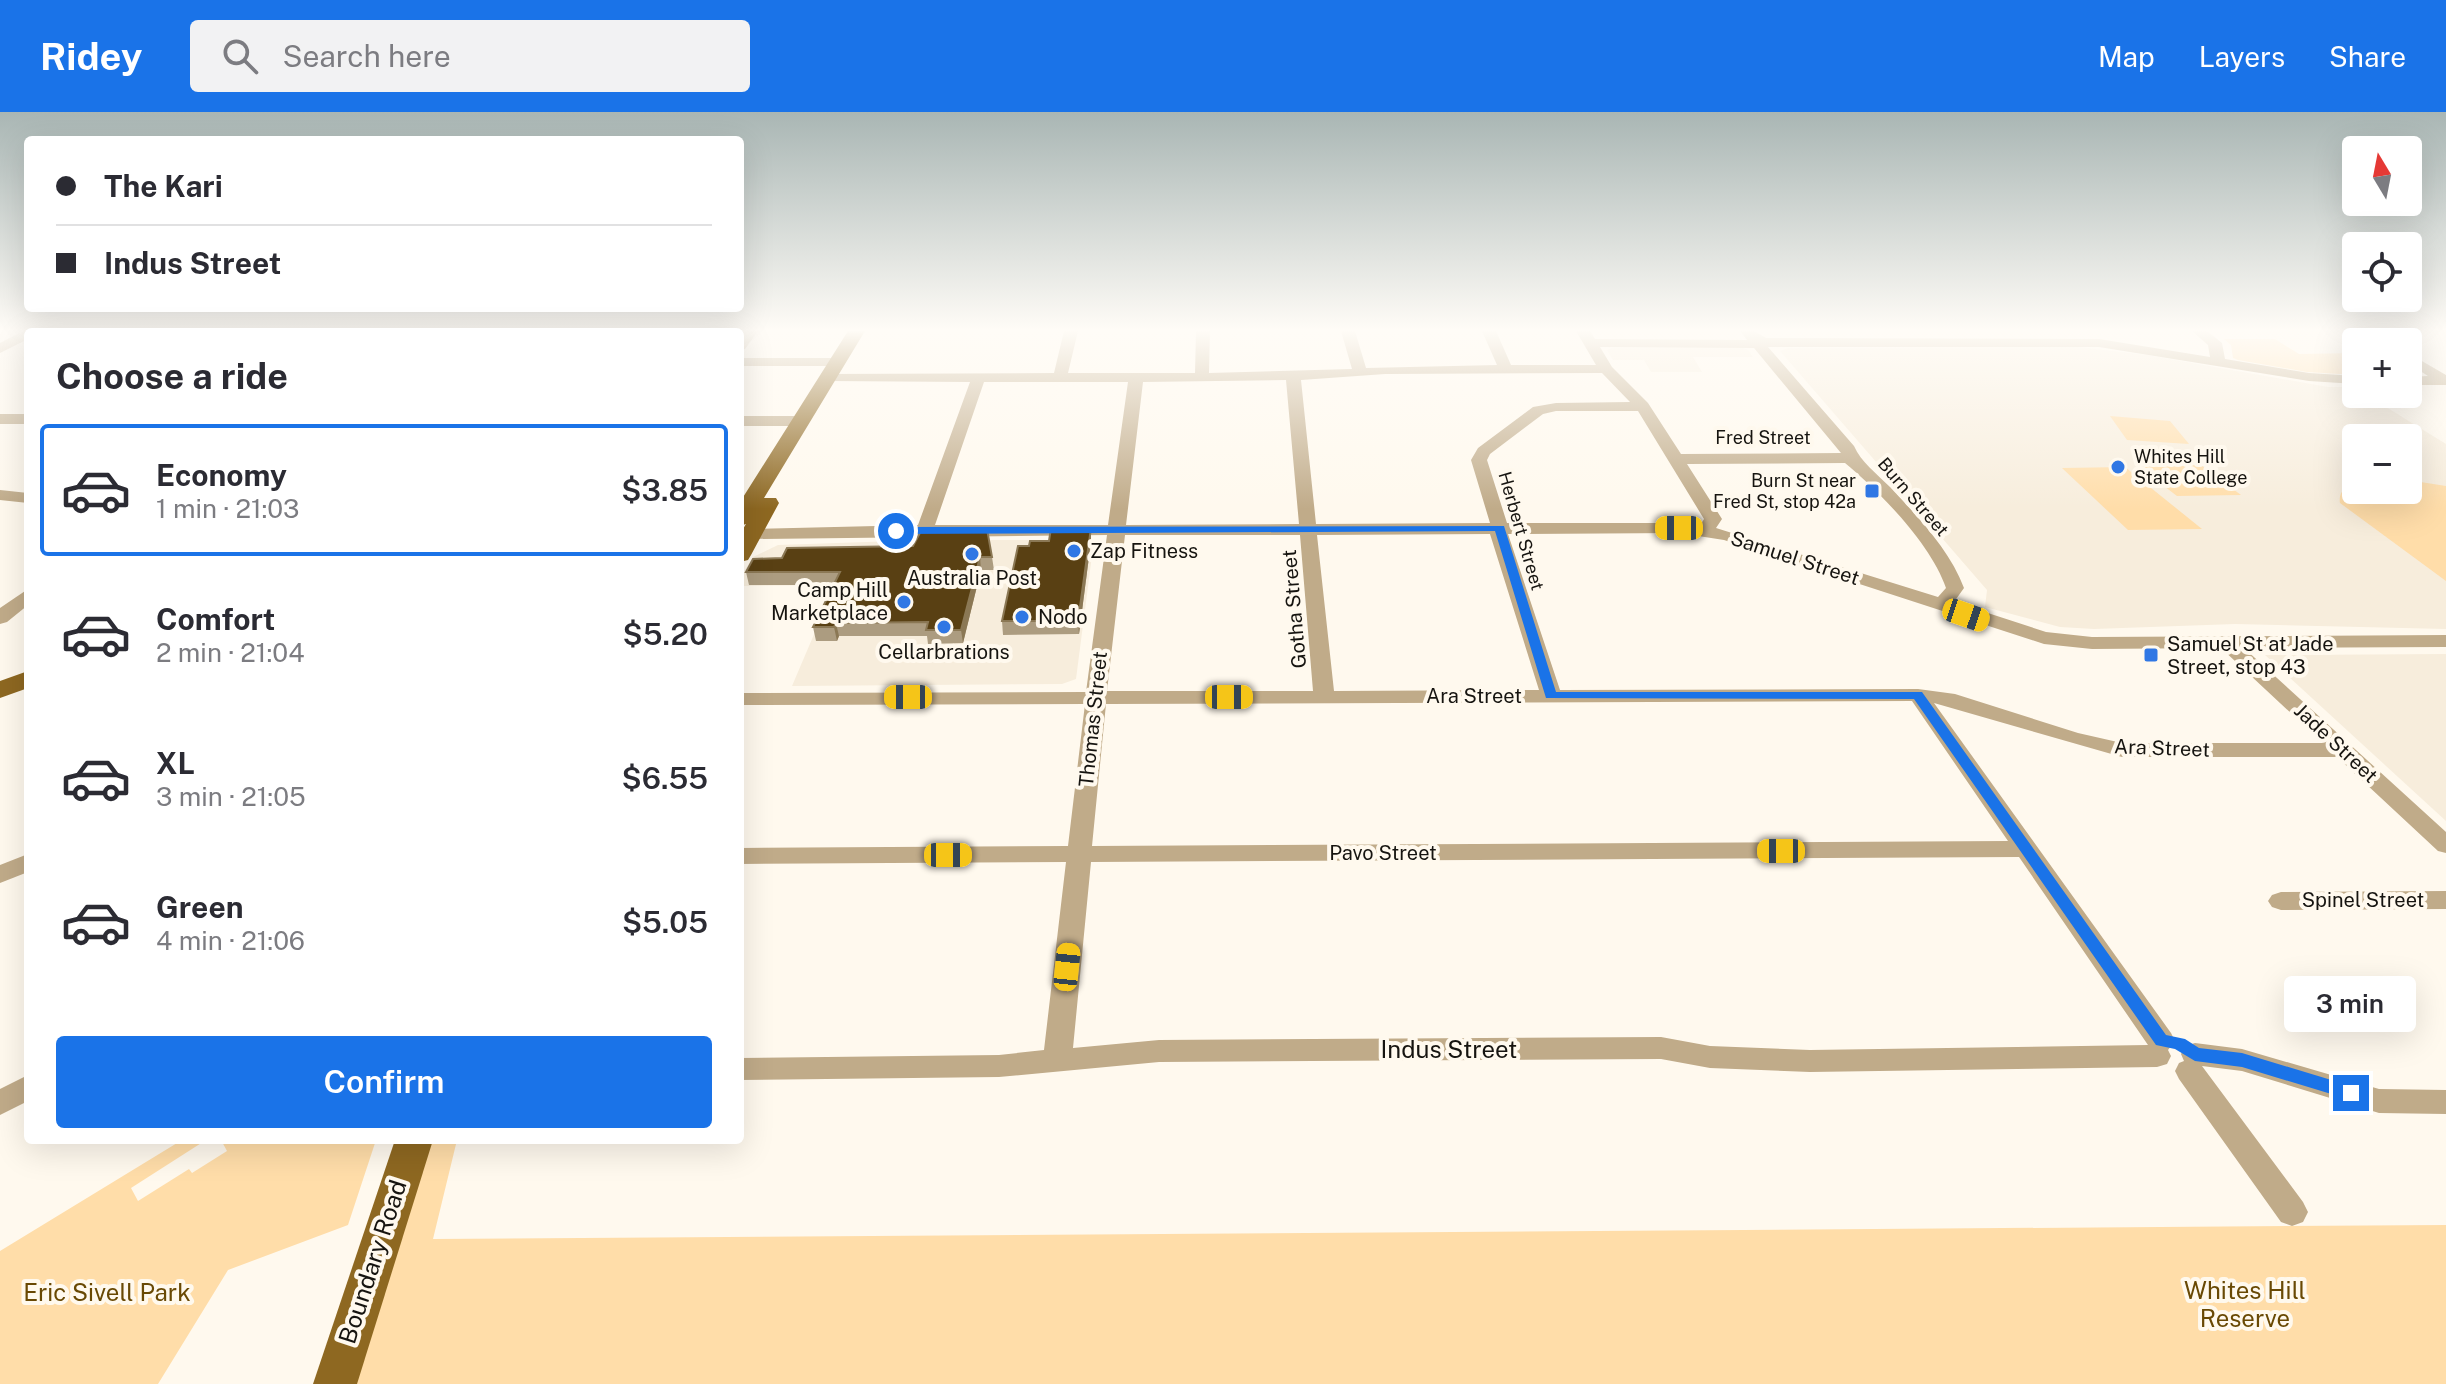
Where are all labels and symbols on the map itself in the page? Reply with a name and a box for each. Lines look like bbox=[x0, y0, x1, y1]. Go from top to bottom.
north arrow bbox=[2342, 136, 2422, 216]
street label: Fred Street bbox=[1715, 427, 1811, 448]
place label: Whites Hill State College bbox=[2134, 446, 2247, 488]
street label: Burn Street bbox=[1874, 453, 1953, 540]
marker: Whites Hill State College bbox=[2109, 458, 2127, 476]
street label: Herbert Street bbox=[1494, 469, 1548, 593]
place label: Burn St near Fred St, stop 42a bbox=[1713, 470, 1856, 512]
marker: Burn St near Fred St, stop 42a bbox=[1863, 482, 1881, 500]
route start bbox=[878, 513, 914, 549]
car bbox=[1655, 516, 1703, 540]
street label: Samuel Street bbox=[1728, 526, 1862, 590]
place label: Zap Fitness bbox=[1090, 539, 1198, 563]
marker: Zap Fitness bbox=[1065, 542, 1083, 560]
marker: Australia Post bbox=[963, 545, 981, 563]
street label: Gotha Street bbox=[1277, 549, 1311, 669]
place label: Australia Post bbox=[907, 566, 1037, 590]
place label: Camp Hill Marketplace bbox=[771, 578, 888, 625]
marker: Camp Hill Marketplace bbox=[895, 593, 913, 611]
car bbox=[1939, 596, 1993, 634]
place label: Nodo bbox=[1038, 605, 1088, 629]
marker: Nodo bbox=[1013, 608, 1031, 626]
marker: Cellarbrations bbox=[935, 618, 953, 636]
place label: Samuel St at Jade Street, stop 43 bbox=[2167, 632, 2334, 679]
place label: Cellarbrations bbox=[878, 640, 1010, 664]
marker: Samuel St at Jade Street, stop 43 bbox=[2142, 646, 2160, 664]
street label: Thomas Street bbox=[1074, 650, 1112, 788]
street label: Ara Street bbox=[1426, 684, 1522, 708]
car bbox=[884, 685, 932, 709]
car bbox=[1205, 685, 1253, 709]
street label: Jade Street bbox=[2289, 698, 2383, 788]
street label: Ara Street bbox=[2114, 734, 2210, 762]
car bbox=[1757, 839, 1805, 863]
street label: Pavo Street bbox=[1329, 841, 1437, 865]
car bbox=[924, 843, 972, 867]
street label: Spinel Street bbox=[2302, 888, 2424, 912]
car bbox=[1053, 942, 1081, 992]
callout: 3 min bbox=[2285, 977, 2417, 1033]
street label: Indus Street bbox=[1381, 1035, 1517, 1063]
route end bbox=[2333, 1075, 2369, 1111]
street label: Boundary Road bbox=[332, 1176, 412, 1347]
park label: Whites Hill Reserve bbox=[2184, 1276, 2306, 1332]
park label: Eric Sivell Park bbox=[23, 1278, 191, 1306]

